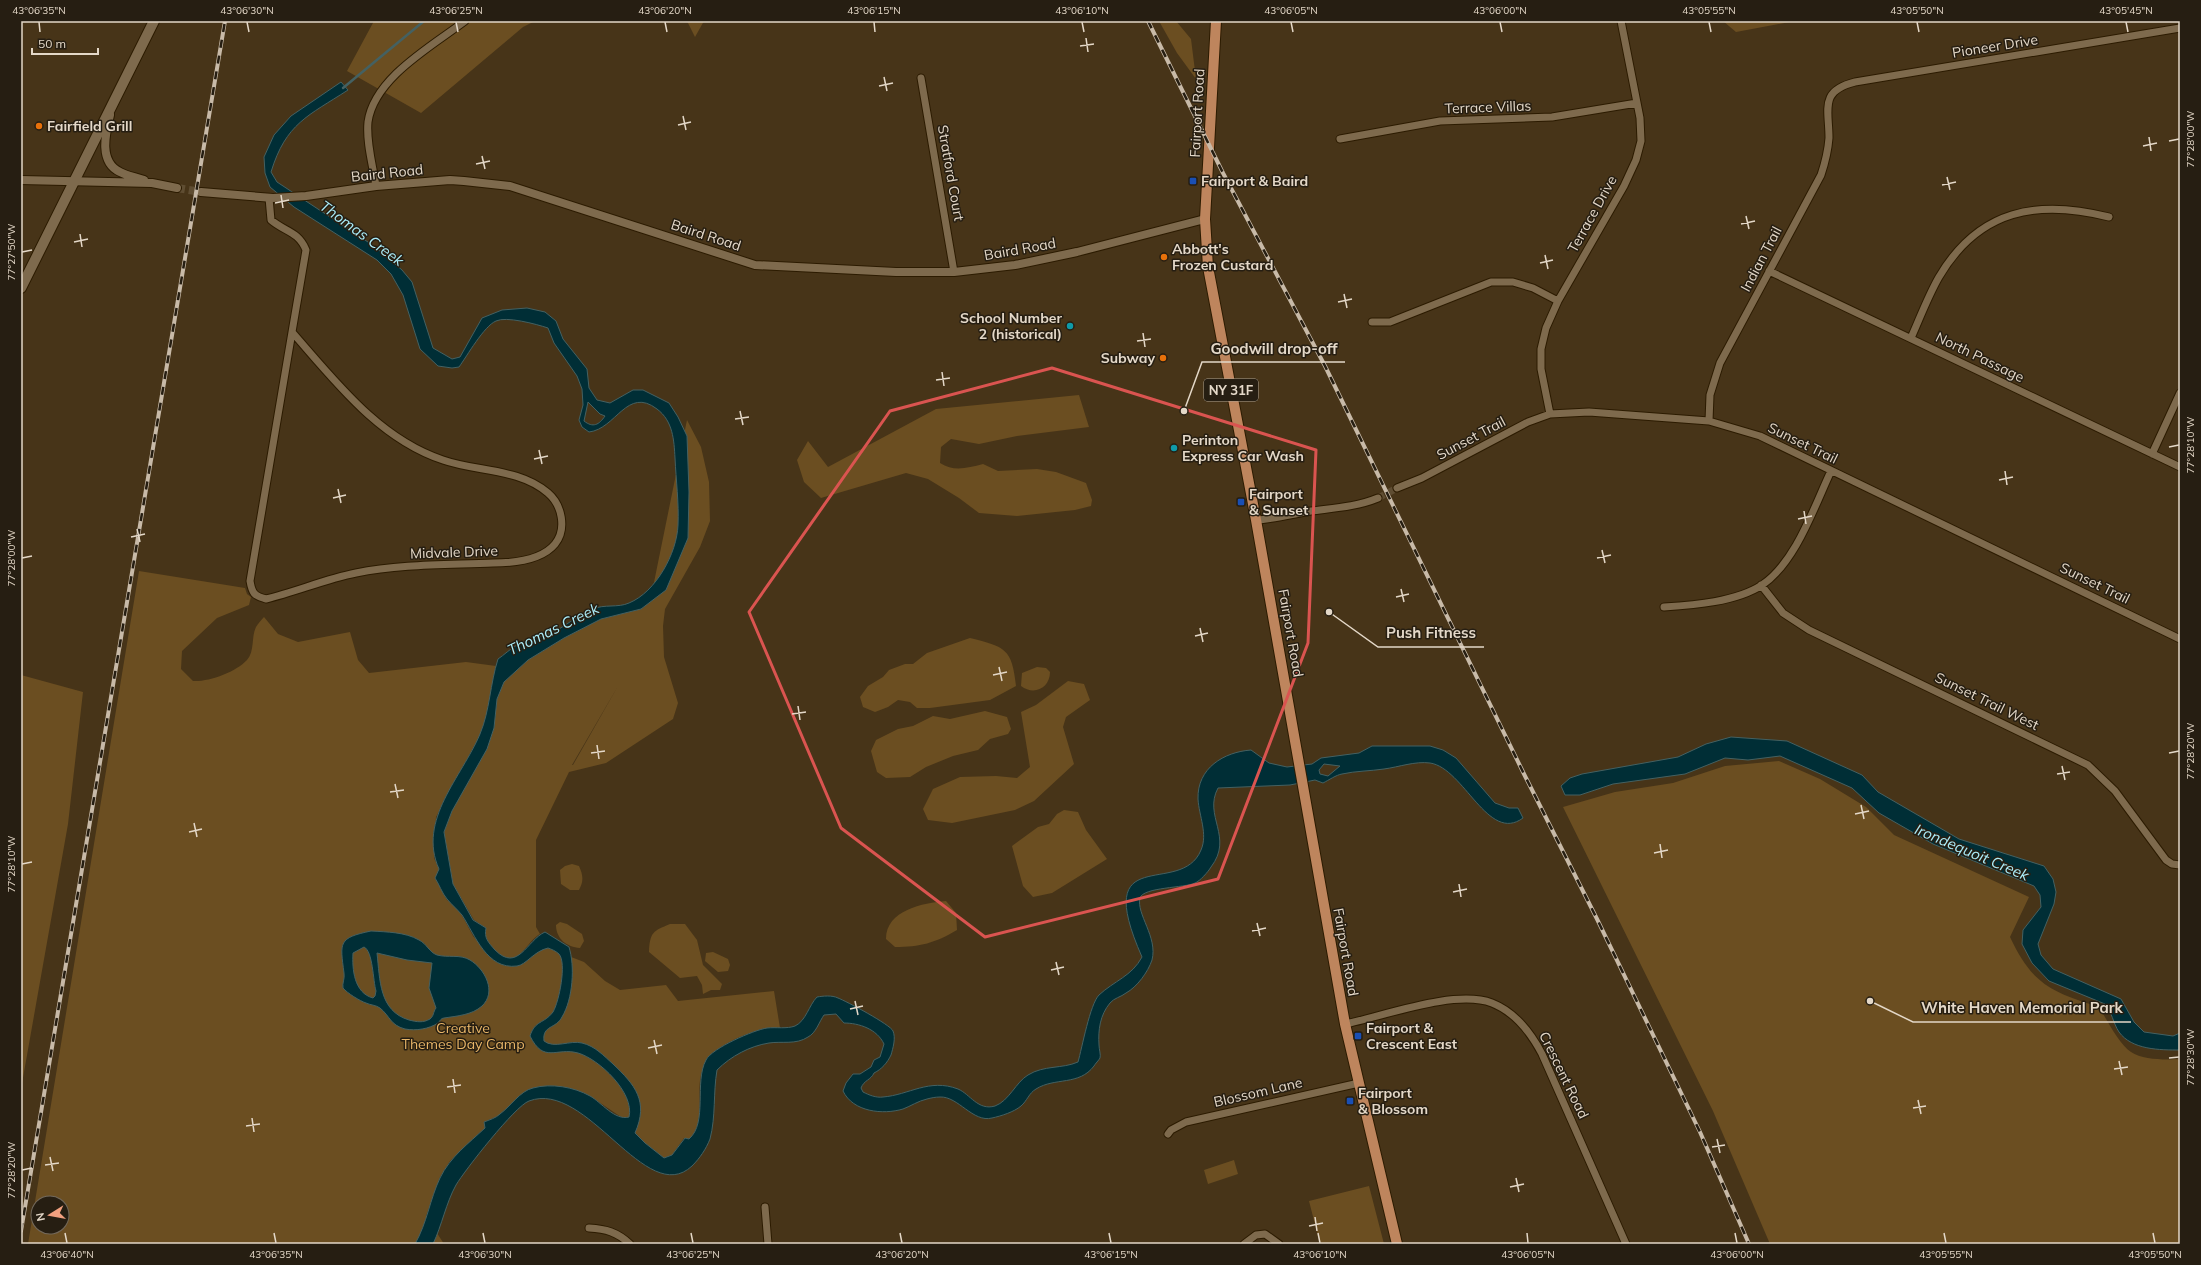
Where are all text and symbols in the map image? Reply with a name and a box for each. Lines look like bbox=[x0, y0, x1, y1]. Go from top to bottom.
text: 43°06'35"N bbox=[12, 4, 66, 17]
text: 43°06'30"N bbox=[220, 4, 274, 17]
text: 43°06'25"N bbox=[429, 4, 483, 17]
text: 43°06'20"N bbox=[638, 4, 692, 17]
text: 43°06'15"N bbox=[847, 4, 901, 17]
text: 43°06'10"N bbox=[1055, 4, 1109, 17]
text: 43°06'05"N bbox=[1264, 4, 1318, 17]
text: 43°06'00"N bbox=[1473, 4, 1527, 17]
text: 43°05'55"N bbox=[1682, 4, 1736, 17]
text: 43°05'50"N bbox=[1890, 4, 1944, 17]
text: 43°05'45"N bbox=[2099, 4, 2153, 17]
scale bar bbox=[32, 30, 98, 56]
street label: Pioneer Drive bbox=[1951, 30, 2039, 62]
text: 50 m bbox=[38, 36, 66, 51]
street label: Fairport Road bbox=[1186, 68, 1208, 158]
street label: Terrace Villas bbox=[1444, 96, 1532, 118]
text: 77°28'00"W bbox=[2184, 111, 2197, 167]
place label: Fairfield Grill bbox=[47, 117, 132, 135]
marker: Fairfield Grill bbox=[34, 121, 44, 131]
street label: Stratford Court bbox=[934, 124, 968, 222]
street label: Baird Road bbox=[350, 160, 424, 186]
place label: Fairport & Baird bbox=[1201, 172, 1308, 190]
street label: Terrace Drive bbox=[1563, 172, 1621, 256]
marker: Fairport & Baird bbox=[1188, 176, 1198, 186]
water label: Thomas Creek bbox=[316, 196, 409, 271]
street label: Baird Road bbox=[669, 215, 743, 255]
street label: Indian Trail bbox=[1736, 223, 1786, 295]
text: 77°27'50"W bbox=[5, 224, 18, 280]
street label: Baird Road bbox=[983, 234, 1057, 264]
place label: Abbott's Frozen Custard bbox=[1172, 240, 1273, 274]
marker: Abbott's Frozen Custard bbox=[1159, 252, 1169, 262]
place label: School Number 2 (historical) bbox=[960, 309, 1062, 343]
marker: School Number 2 (historical) bbox=[1065, 321, 1075, 331]
street label: North Passage bbox=[1933, 328, 2027, 386]
callout: Goodwill drop-off bbox=[1202, 335, 1345, 362]
text: Goodwill drop-off bbox=[1210, 339, 1338, 358]
place label: Subway bbox=[1101, 349, 1155, 367]
marker: Subway bbox=[1158, 353, 1168, 363]
road number: NY 31F bbox=[1204, 379, 1258, 401]
street label: Sunset Trail bbox=[1433, 412, 1509, 464]
text: 77°28'10"W bbox=[2184, 417, 2197, 473]
street label: Sunset Trail bbox=[1765, 418, 1841, 468]
place label: Perinton Express Car Wash bbox=[1182, 431, 1304, 465]
marker: Perinton Express Car Wash bbox=[1169, 443, 1179, 453]
place label: Fairport & Sunset bbox=[1249, 485, 1309, 519]
marker: Fairport & Sunset bbox=[1236, 497, 1246, 507]
text: 77°28'00"W bbox=[5, 530, 18, 586]
street label: Midvale Drive bbox=[410, 541, 498, 563]
street label: Sunset Trail bbox=[2057, 558, 2133, 608]
street label: Fairport Road bbox=[1274, 588, 1308, 678]
water label: Thomas Creek bbox=[504, 598, 603, 659]
callout: Push Fitness bbox=[1378, 620, 1484, 647]
text: Push Fitness bbox=[1386, 623, 1476, 642]
street label: Sunset Trail West bbox=[1932, 668, 2042, 734]
text: 77°28'20"W bbox=[2184, 723, 2197, 779]
water label: Irondequoit Creek bbox=[1912, 819, 2033, 885]
text: 77°28'10"W bbox=[5, 836, 18, 892]
street label: Fairport Road bbox=[1329, 907, 1363, 997]
callout: White Haven Memorial Park bbox=[1913, 995, 2131, 1022]
text: White Haven Memorial Park bbox=[1921, 998, 2124, 1017]
park label: Creative Themes Day Camp bbox=[401, 1019, 525, 1053]
place label: Fairport & Crescent East bbox=[1366, 1019, 1458, 1053]
street label: Crescent Road bbox=[1535, 1029, 1593, 1121]
text: 77°28'30"W bbox=[2184, 1029, 2197, 1085]
marker: Fairport & Crescent East bbox=[1353, 1031, 1363, 1041]
street label: Blossom Lane bbox=[1212, 1073, 1304, 1111]
place label: Fairport & Blossom bbox=[1358, 1084, 1428, 1118]
marker: Fairport & Blossom bbox=[1345, 1096, 1355, 1106]
text: 77°28'20"W bbox=[5, 1142, 18, 1198]
north arrow bbox=[30, 1195, 70, 1235]
text: N bbox=[33, 1211, 48, 1222]
text: 43°06'40"N bbox=[40, 1248, 94, 1261]
text: 43°06'35"N bbox=[249, 1248, 303, 1261]
text: 43°06'30"N bbox=[458, 1248, 512, 1261]
text: 43°06'25"N bbox=[666, 1248, 720, 1261]
text: 43°06'20"N bbox=[875, 1248, 929, 1261]
text: 43°06'15"N bbox=[1084, 1248, 1138, 1261]
text: 43°06'10"N bbox=[1293, 1248, 1347, 1261]
text: 43°06'05"N bbox=[1501, 1248, 1555, 1261]
text: 43°06'00"N bbox=[1710, 1248, 1764, 1261]
text: 43°05'55"N bbox=[1919, 1248, 1973, 1261]
text: 43°05'50"N bbox=[2128, 1248, 2182, 1261]

